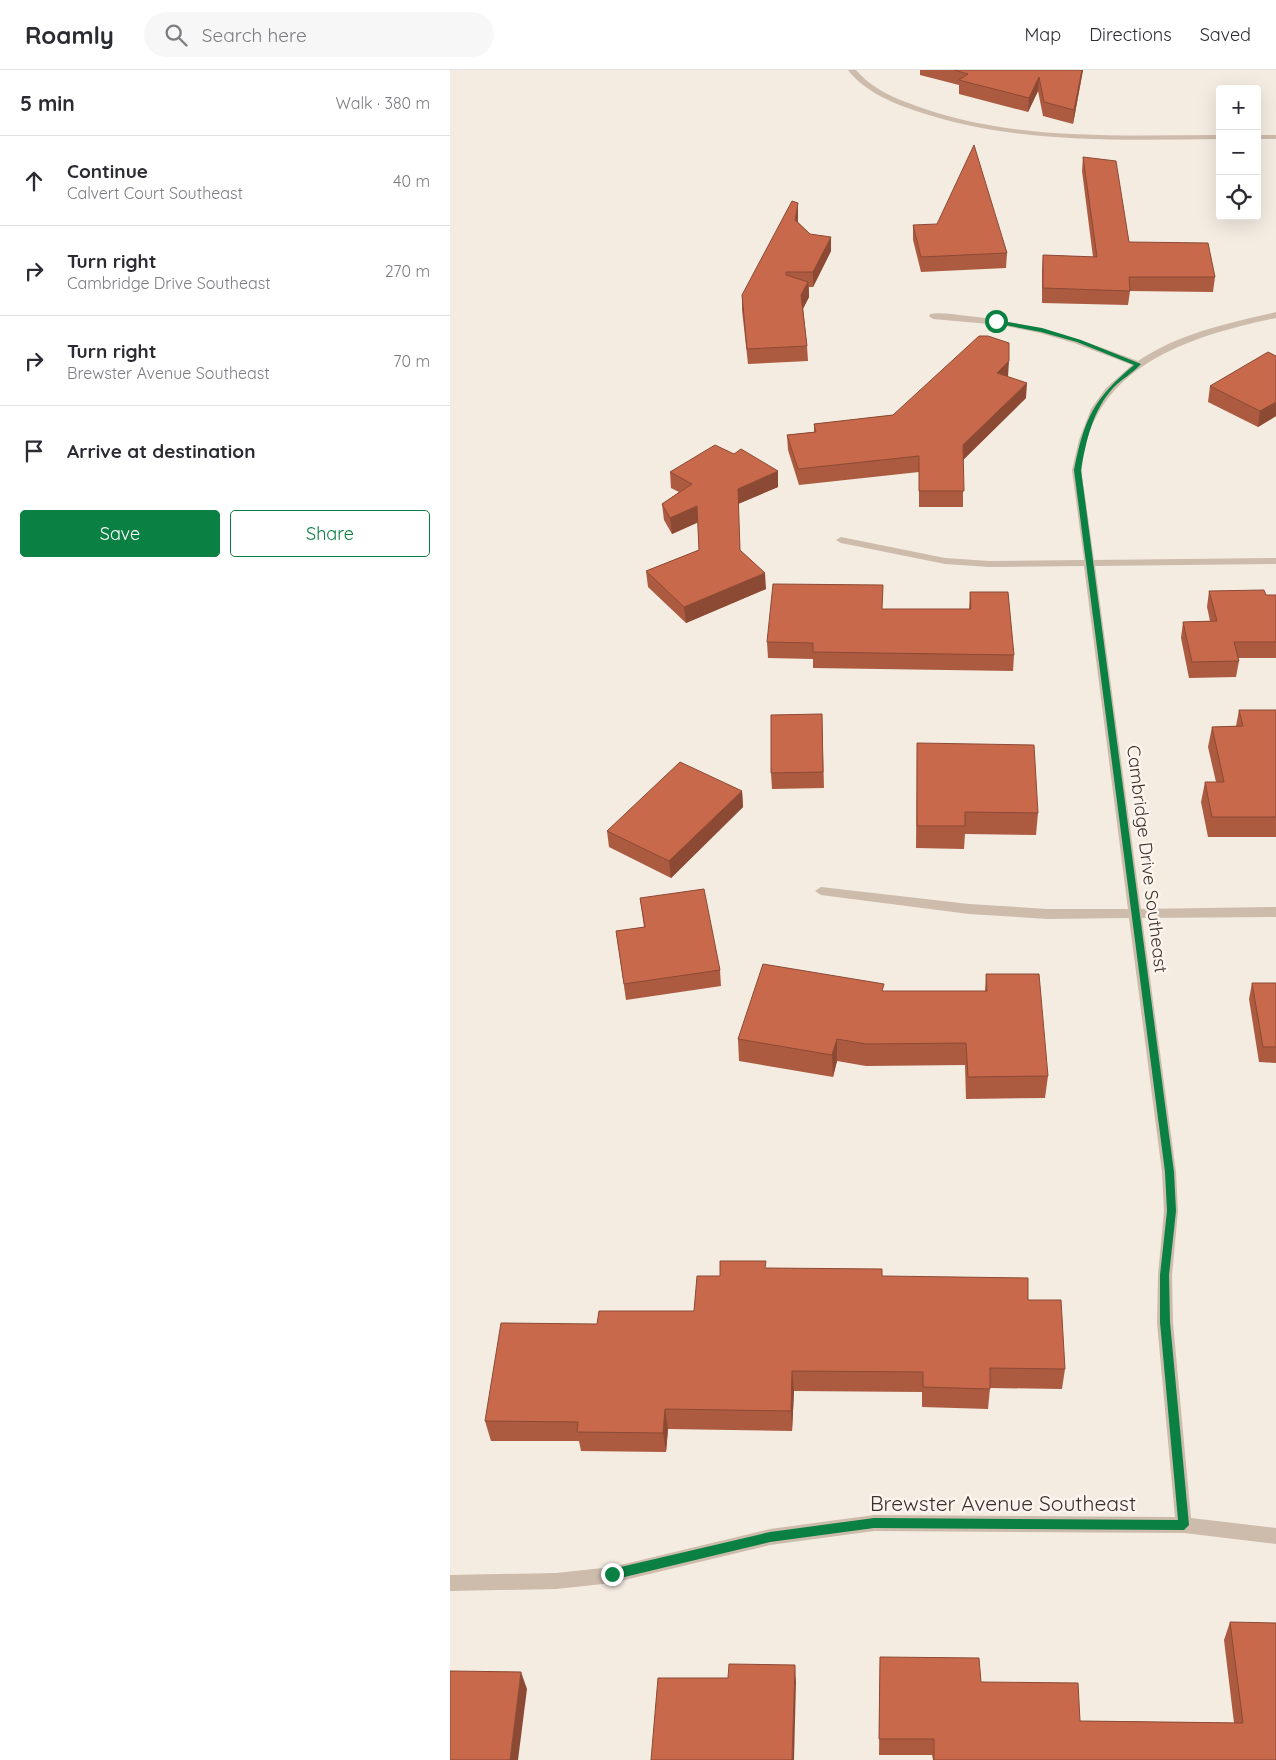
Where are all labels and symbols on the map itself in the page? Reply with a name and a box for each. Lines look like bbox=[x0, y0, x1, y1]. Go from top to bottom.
route start bbox=[985, 310, 1008, 333]
street label: Cambridge Drive Southeast bbox=[1122, 744, 1173, 974]
street label: Brewster Avenue Southeast bbox=[870, 1490, 1136, 1516]
route end bbox=[601, 1563, 624, 1586]

